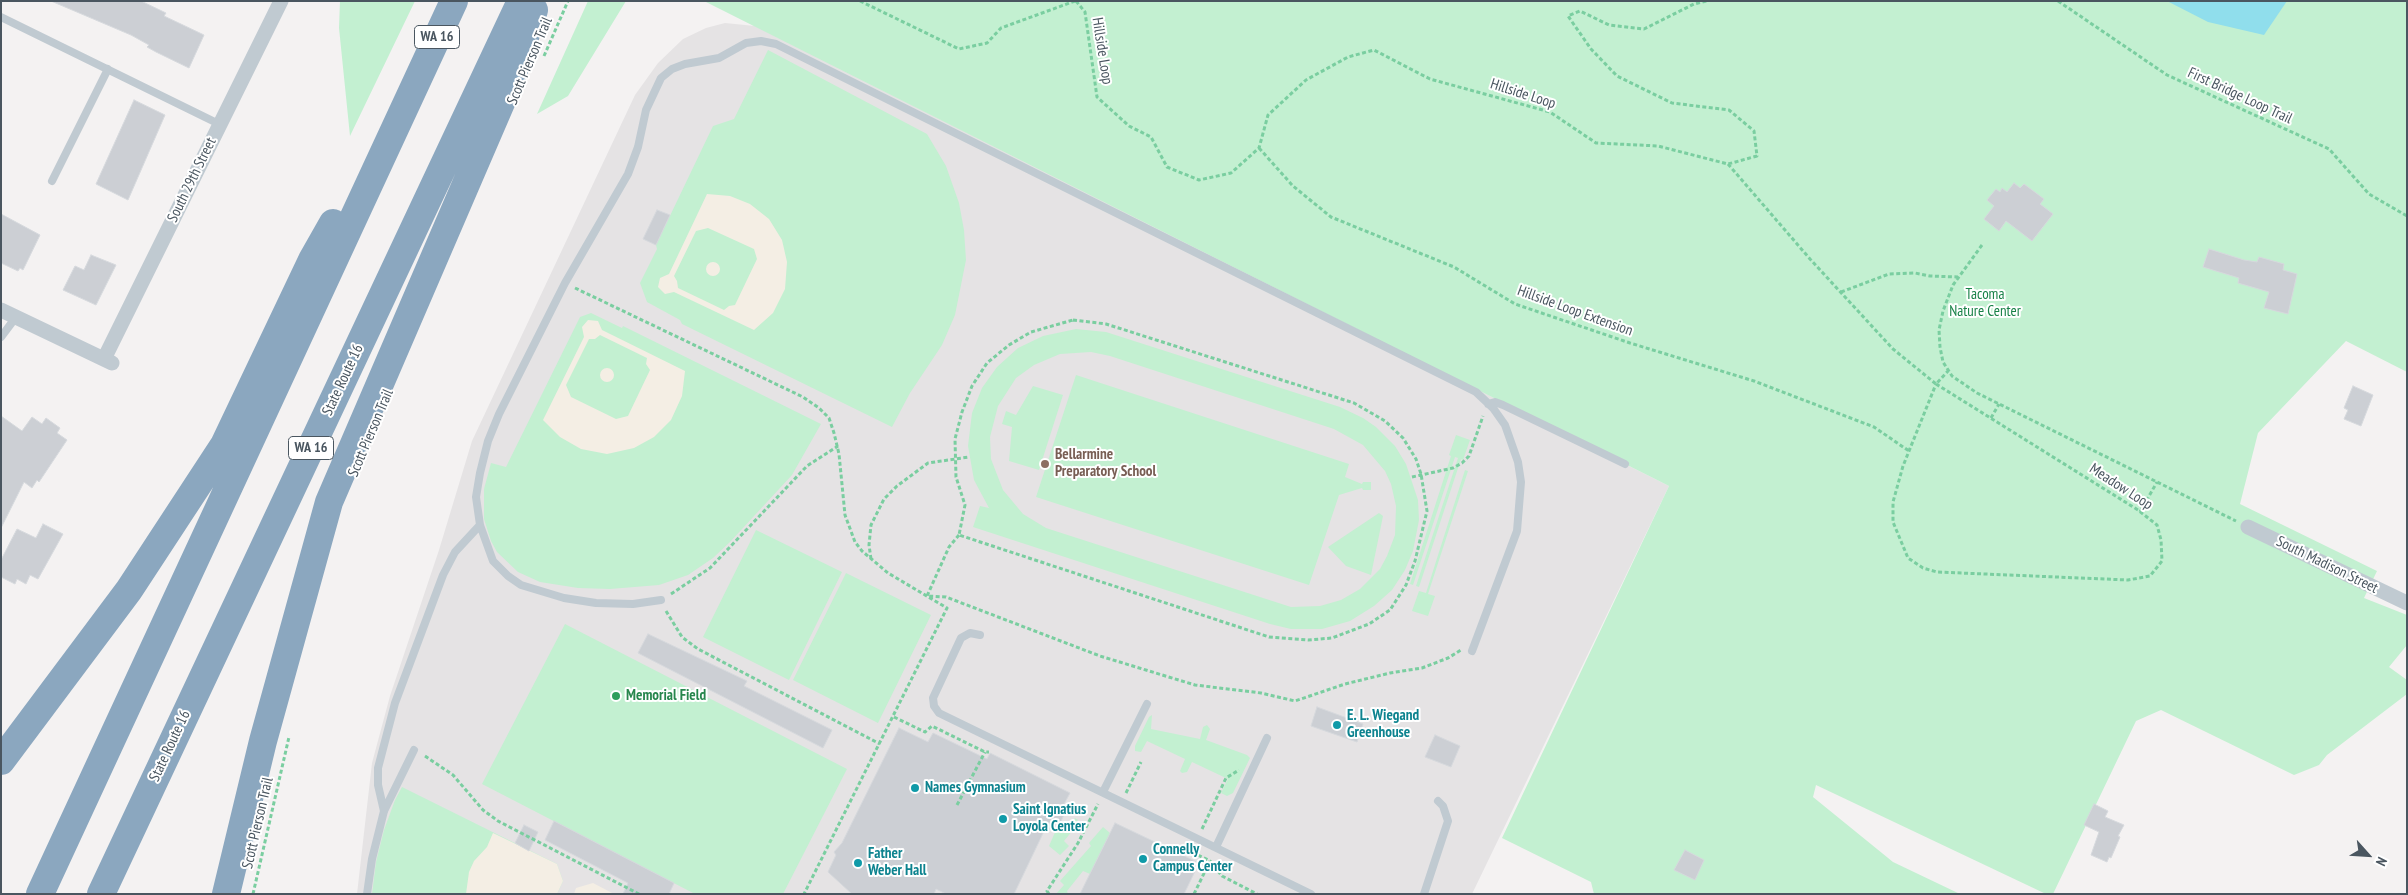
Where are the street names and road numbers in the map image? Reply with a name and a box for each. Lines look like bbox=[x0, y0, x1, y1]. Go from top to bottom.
street label: Scott Pierson Trail bbox=[503, 15, 557, 107]
street label: Hillside Loop bbox=[1088, 16, 1116, 86]
road number: WA 16 bbox=[414, 26, 460, 48]
street label: First Bridge Loop Trail bbox=[2185, 64, 2295, 128]
street label: Hillside Loop bbox=[1488, 75, 1558, 113]
street label: South 29th Street bbox=[164, 135, 220, 225]
street label: Hillside Loop Extension bbox=[1515, 282, 1635, 340]
street label: State Route 16 bbox=[319, 342, 367, 418]
street label: Scott Pierson Trail bbox=[344, 387, 398, 479]
road number: WA 16 bbox=[288, 436, 334, 459]
street label: Meadow Loop bbox=[2086, 460, 2156, 514]
street label: South Madison Street bbox=[2273, 533, 2381, 597]
street label: State Route 16 bbox=[146, 708, 194, 784]
street label: Scott Pierson Trail bbox=[239, 775, 277, 871]

